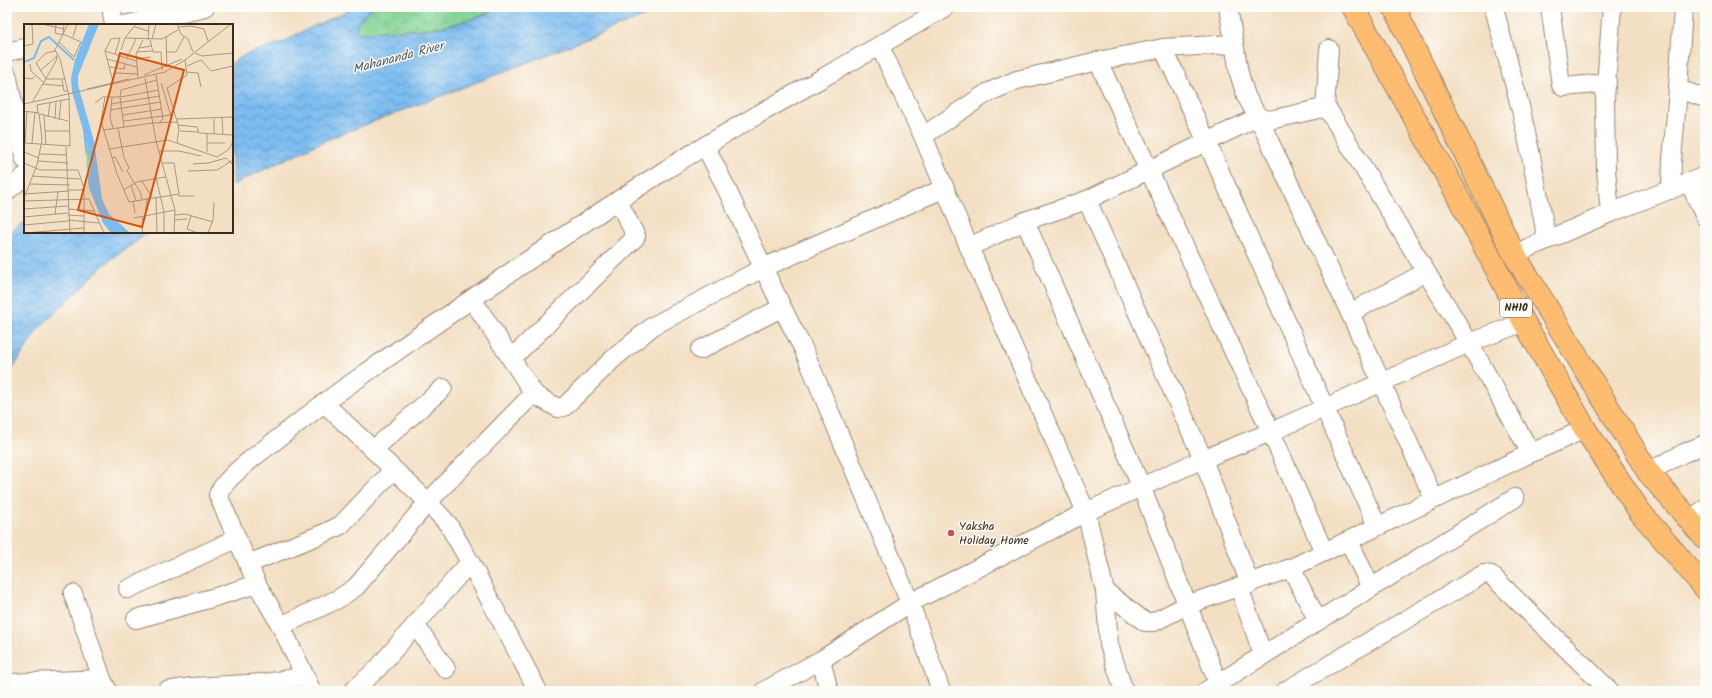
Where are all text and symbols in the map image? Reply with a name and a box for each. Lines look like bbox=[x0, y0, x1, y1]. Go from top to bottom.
inset map bbox=[24, 24, 233, 233]
water label: Mahananda River bbox=[350, 35, 448, 80]
road number: NH10 bbox=[1500, 299, 1532, 317]
place label: Yaksha Holiday Home bbox=[959, 517, 1029, 550]
marker: Yaksha Holiday Home bbox=[946, 528, 956, 538]

